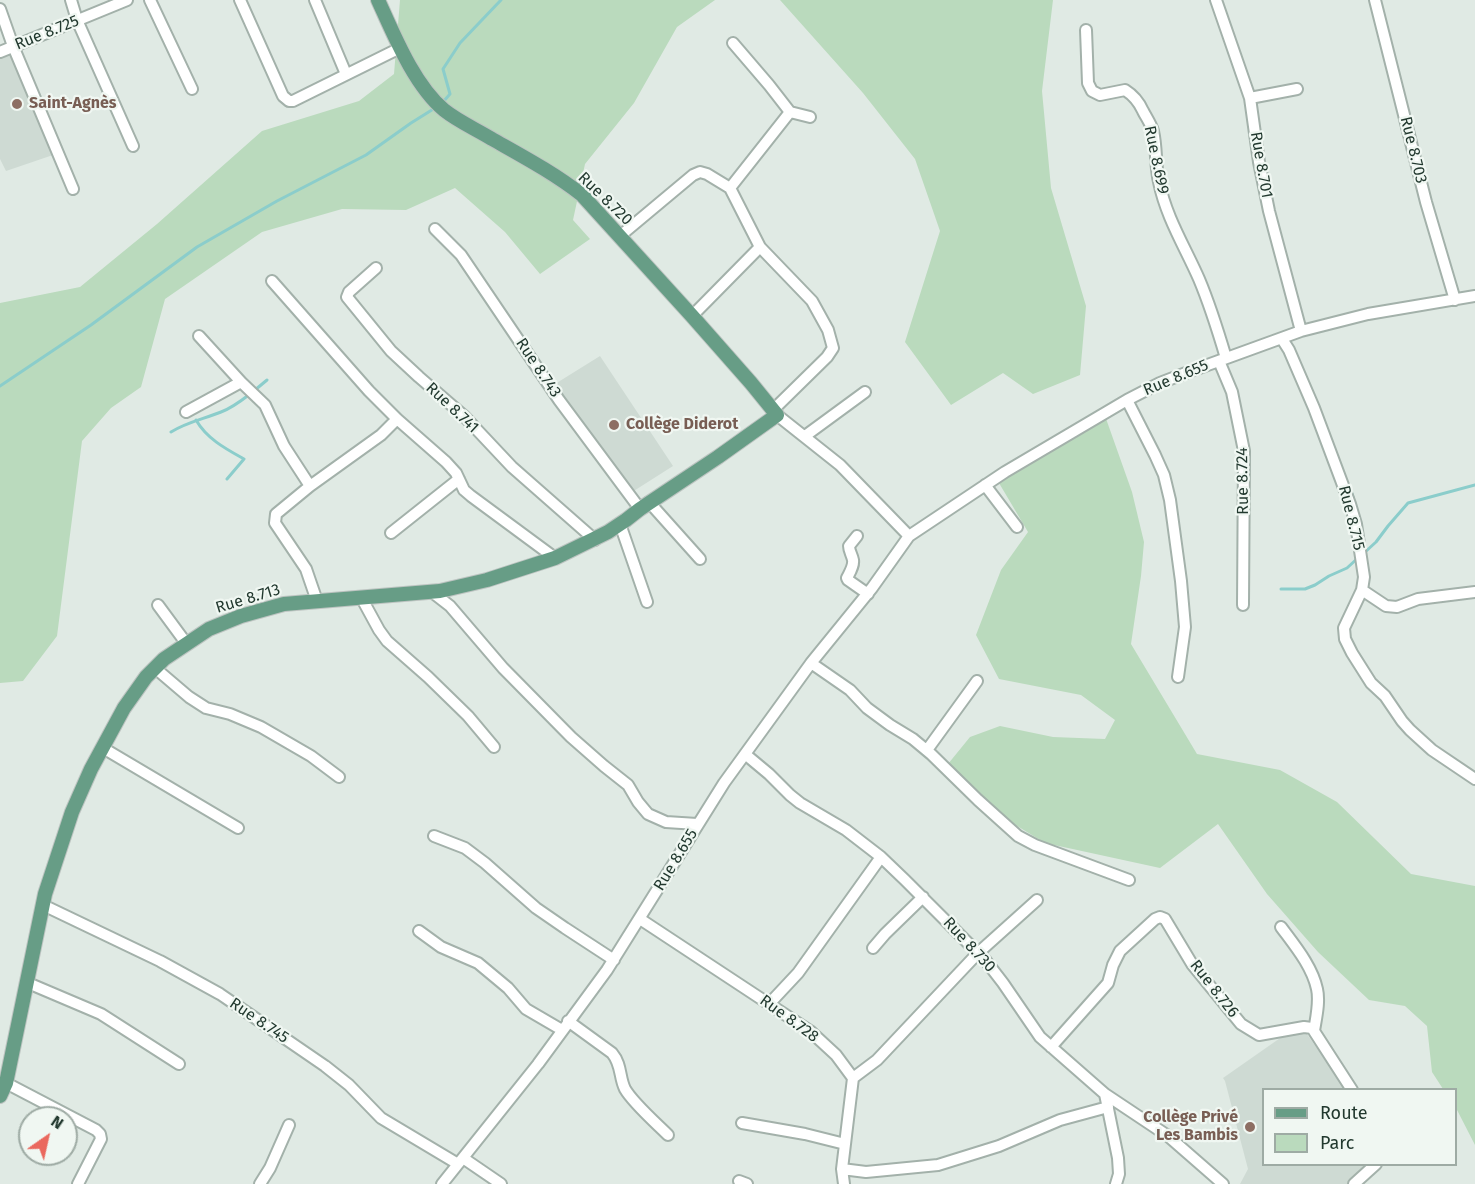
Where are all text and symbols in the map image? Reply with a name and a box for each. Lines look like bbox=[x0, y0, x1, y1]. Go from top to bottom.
street label: Rue 8.725 bbox=[12, 11, 82, 55]
place label: Saint-Agnès bbox=[29, 94, 117, 114]
marker: Saint-Agnès bbox=[10, 97, 24, 111]
street label: Rue 8.703 bbox=[1395, 115, 1431, 185]
street label: Rue 8.699 bbox=[1139, 124, 1173, 196]
street label: Rue 8.701 bbox=[1246, 130, 1276, 200]
street label: Rue 8.720 bbox=[574, 168, 636, 230]
street label: Rue 8.743 bbox=[511, 335, 565, 401]
street label: Rue 8.655 bbox=[1141, 356, 1211, 400]
street label: Rue 8.741 bbox=[421, 379, 483, 437]
place label: Collège Diderot bbox=[626, 415, 738, 435]
marker: Collège Diderot bbox=[607, 418, 621, 432]
street label: Rue 8.724 bbox=[1233, 447, 1253, 515]
street label: Rue 8.715 bbox=[1334, 483, 1368, 553]
street label: Rue 8.713 bbox=[213, 580, 283, 618]
street label: Rue 8.655 bbox=[650, 826, 702, 894]
street label: Rue 8.730 bbox=[939, 913, 999, 977]
street label: Rue 8.726 bbox=[1186, 956, 1242, 1022]
street label: Rue 8.728 bbox=[756, 991, 822, 1047]
street label: Rue 8.745 bbox=[226, 994, 292, 1048]
legend bbox=[1262, 1088, 1457, 1166]
text: Route bbox=[1320, 1102, 1368, 1124]
north arrow bbox=[18, 1106, 78, 1166]
place label: Collège Privé Les Bambis bbox=[1143, 1108, 1238, 1146]
text: N bbox=[48, 1111, 67, 1133]
marker: Collège Privé Les Bambis bbox=[1243, 1120, 1257, 1134]
text: Parc bbox=[1320, 1132, 1354, 1154]

